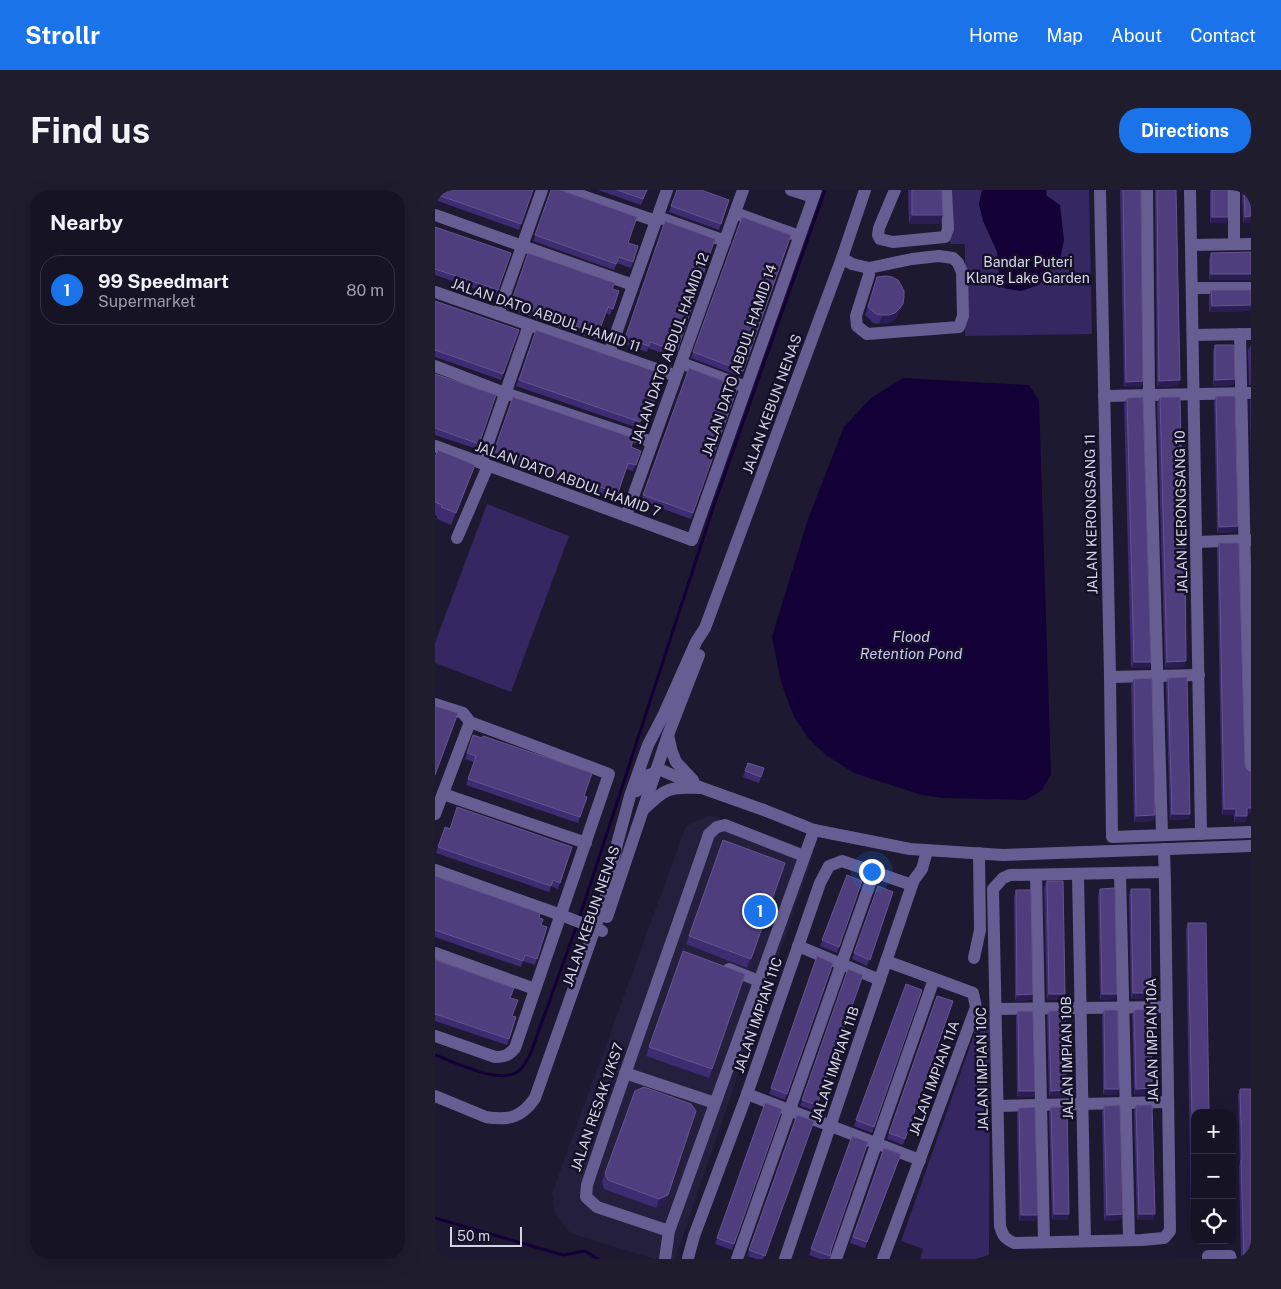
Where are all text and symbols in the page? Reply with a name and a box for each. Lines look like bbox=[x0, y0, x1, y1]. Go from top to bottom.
text: Strollr bbox=[25, 21, 100, 49]
text: Home bbox=[969, 25, 1019, 46]
text: Map bbox=[1047, 25, 1083, 46]
text: About bbox=[1111, 25, 1162, 46]
text: Contact bbox=[1190, 25, 1256, 46]
button: Directions bbox=[1119, 108, 1251, 153]
text: Find us bbox=[30, 110, 150, 151]
text: Nearby bbox=[50, 210, 123, 235]
street label: JALAN DATO ABDUL HAMID 12 bbox=[628, 251, 712, 445]
park label: Bandar Puteri Klang Lake Garden bbox=[966, 254, 1090, 286]
street label: JALAN DATO ABDUL HAMID 14 bbox=[699, 262, 780, 458]
text: 99 Speedmart bbox=[98, 270, 229, 292]
street label: JALAN DATO ABDUL HAMID 11 bbox=[449, 275, 643, 355]
text: 1 bbox=[64, 281, 70, 300]
text: 80 m bbox=[346, 281, 384, 300]
text: Supermarket bbox=[98, 292, 195, 311]
street label: JALAN KEBUN NENAS bbox=[739, 332, 805, 476]
street label: JALAN KERONGSANG 10 bbox=[1172, 430, 1190, 594]
street label: JALAN KERONGSANG 11 bbox=[1082, 434, 1100, 594]
street label: JALAN DATO ABDUL HAMID 7 bbox=[473, 438, 663, 520]
water label: Flood Retention Pond bbox=[860, 628, 963, 662]
street label: JALAN KEBUN NENAS bbox=[559, 844, 623, 988]
your location bbox=[859, 859, 885, 885]
pin: 1 bbox=[744, 892, 776, 930]
street label: JALAN IMPIAN 11C bbox=[731, 955, 785, 1075]
street label: JALAN IMPIAN 10A bbox=[1143, 978, 1161, 1102]
street label: JALAN IMPIAN 10B bbox=[1058, 996, 1076, 1120]
street label: JALAN IMPIAN 11B bbox=[808, 1004, 862, 1124]
street label: JALAN IMPIAN 10C bbox=[973, 1007, 991, 1131]
street label: JALAN IMPIAN 11A bbox=[906, 1018, 962, 1138]
street label: JALAN RESAK 1/KS7 bbox=[567, 1041, 627, 1173]
map controls bbox=[1191, 1109, 1236, 1244]
button: + bbox=[1191, 1109, 1236, 1154]
button: − bbox=[1191, 1154, 1236, 1199]
button: locate bbox=[1191, 1199, 1236, 1244]
scale bar bbox=[450, 1224, 523, 1247]
text: 50 m bbox=[457, 1228, 490, 1244]

